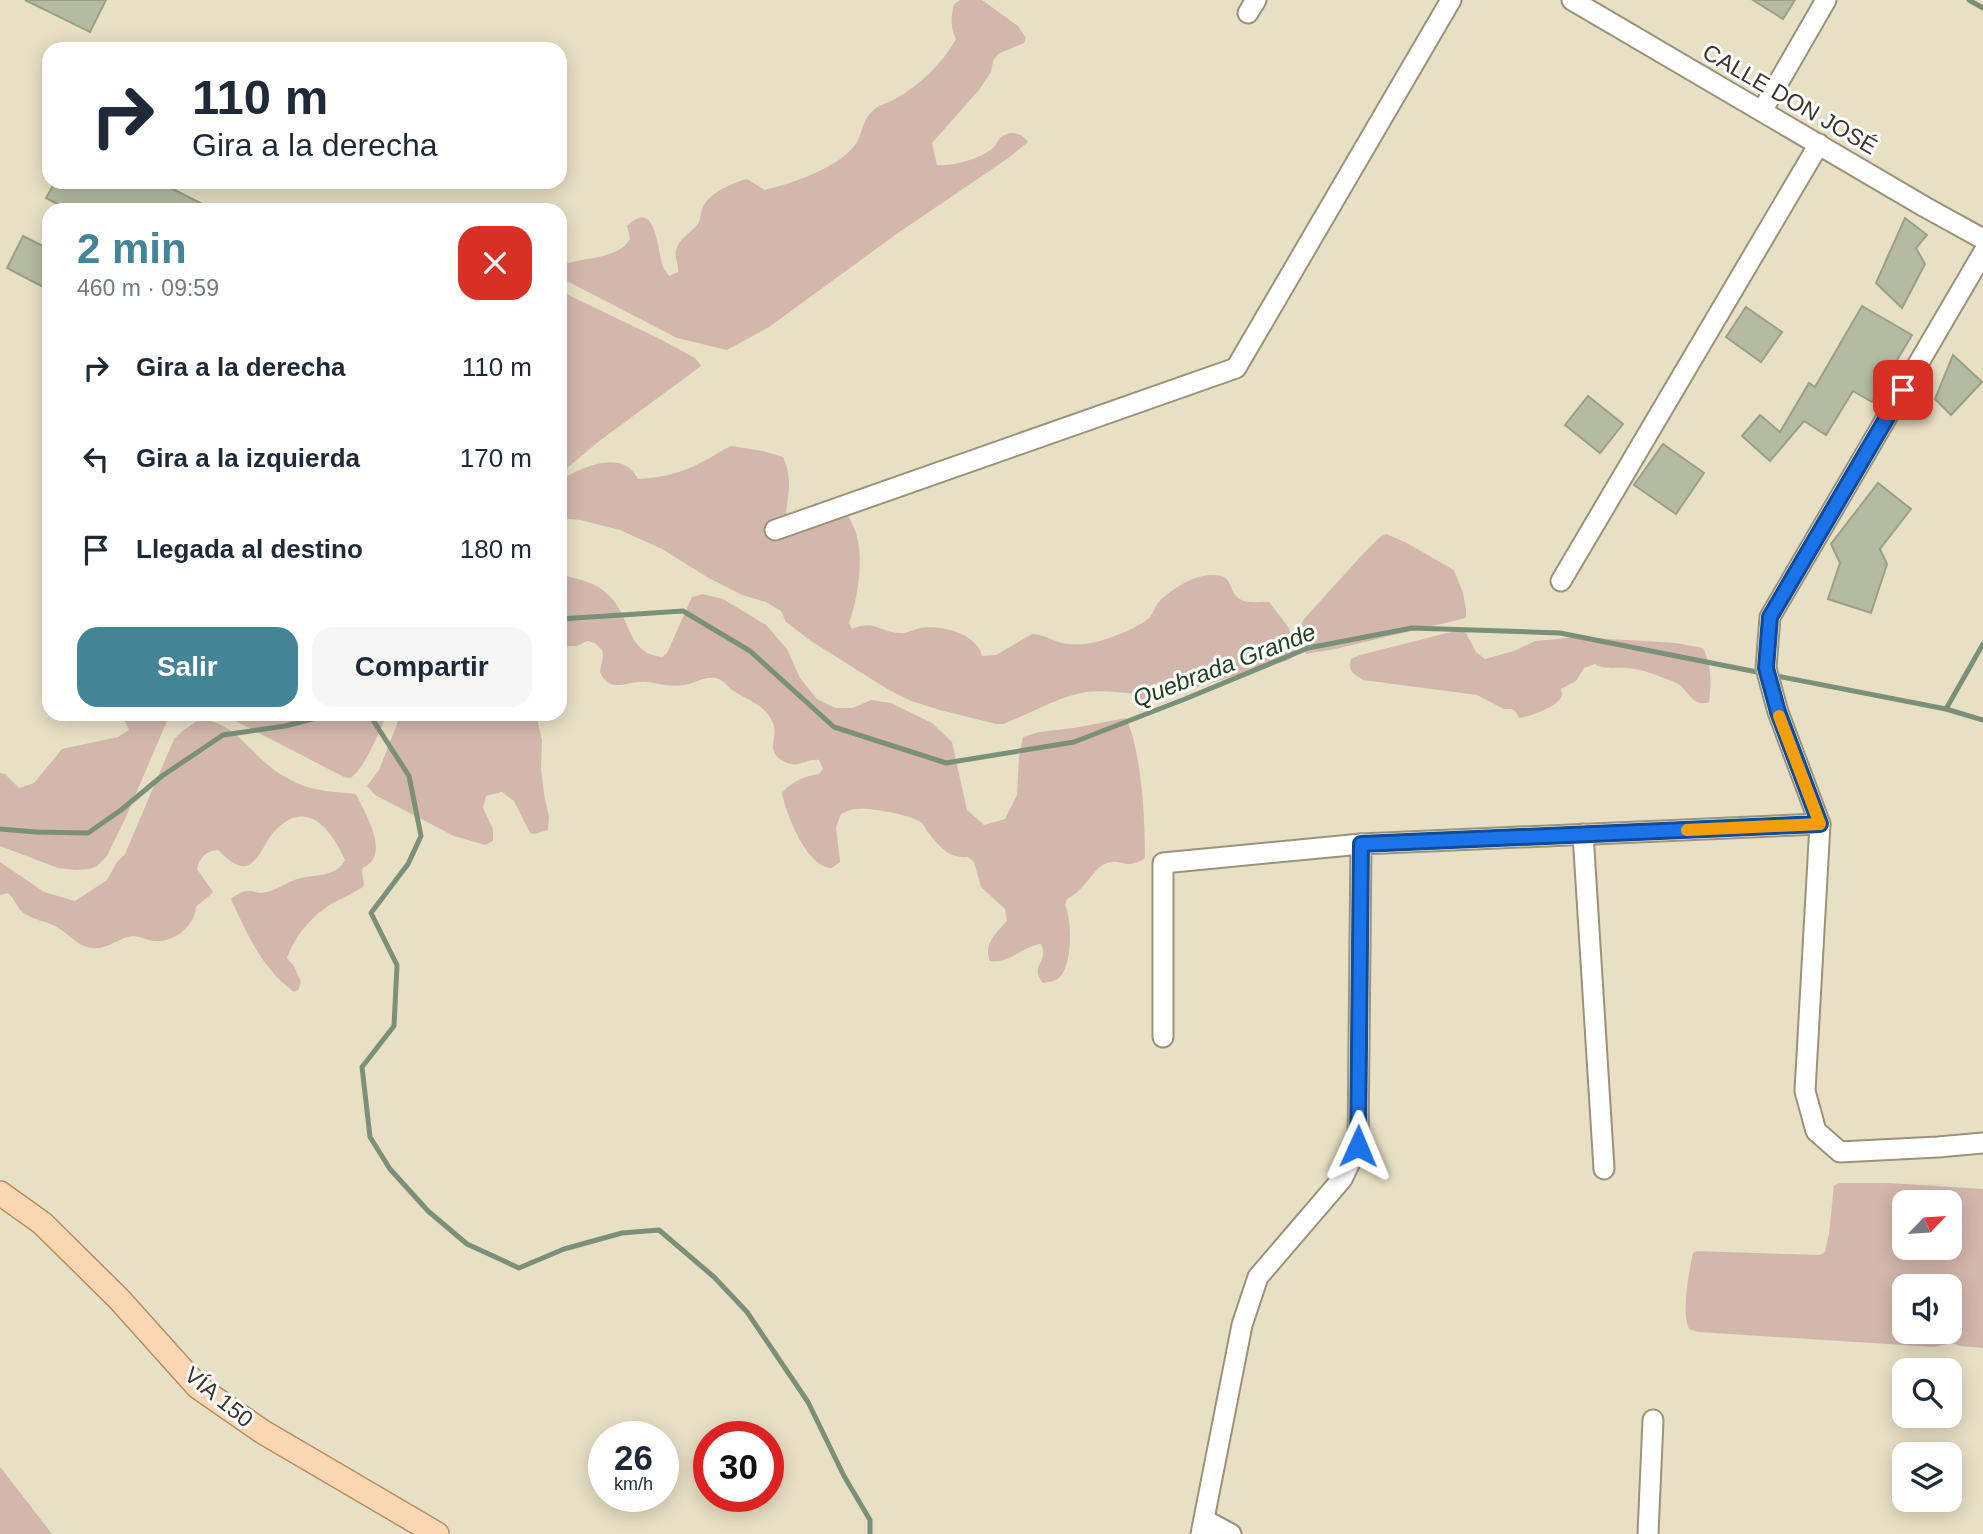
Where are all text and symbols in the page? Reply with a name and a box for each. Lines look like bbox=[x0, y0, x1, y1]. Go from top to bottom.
street label: CALLE DON JOSÉ bbox=[1698, 39, 1882, 159]
icon: right bbox=[77, 70, 168, 161]
text: 110 m bbox=[192, 70, 328, 124]
text: Gira a la derecha bbox=[192, 127, 437, 163]
text: 2 min bbox=[77, 225, 187, 272]
button: close bbox=[458, 226, 532, 300]
text: 460 m · 09:59 bbox=[77, 275, 219, 301]
icon: right bbox=[77, 349, 115, 387]
text: Gira a la derecha bbox=[136, 352, 346, 382]
text: 110 m bbox=[462, 352, 532, 382]
pin bbox=[1873, 360, 1933, 420]
icon: arrive bbox=[1884, 371, 1922, 409]
icon: left bbox=[77, 440, 115, 478]
text: Gira a la izquierda bbox=[136, 443, 360, 473]
text: 170 m bbox=[460, 443, 532, 473]
icon: arrive bbox=[77, 531, 115, 569]
text: Llegada al destino bbox=[136, 534, 363, 564]
text: 180 m bbox=[460, 534, 532, 564]
water label: Quebrada Grande bbox=[1129, 618, 1319, 712]
button: Salir bbox=[77, 627, 298, 707]
button: Compartir bbox=[312, 627, 532, 707]
position arrow bbox=[1321, 1109, 1395, 1183]
north arrow bbox=[1892, 1190, 1962, 1260]
map controls bbox=[1892, 1190, 1962, 1512]
button: sound bbox=[1892, 1274, 1962, 1344]
button: search bbox=[1892, 1358, 1962, 1428]
street label: VÍA 150 bbox=[180, 1362, 258, 1432]
speed limit sign: 30 bbox=[693, 1421, 784, 1512]
text: 26 bbox=[614, 1438, 653, 1477]
button: layers bbox=[1892, 1442, 1962, 1512]
text: km/h bbox=[614, 1474, 653, 1494]

